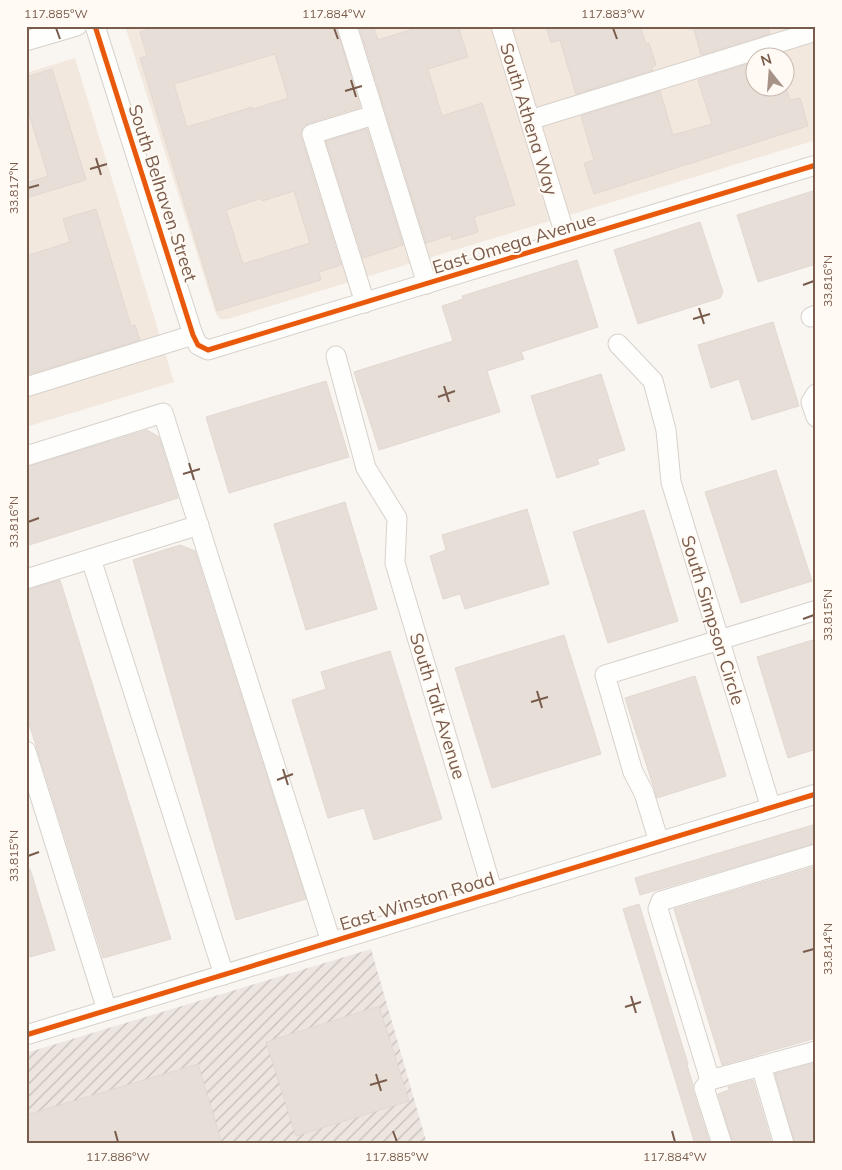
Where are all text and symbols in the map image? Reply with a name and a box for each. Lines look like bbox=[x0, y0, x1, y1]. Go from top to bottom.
text: 117.885°W bbox=[24, 6, 88, 21]
text: 117.884°W bbox=[302, 6, 366, 21]
text: 117.883°W bbox=[581, 6, 645, 21]
street label: South Athena Way bbox=[495, 40, 563, 199]
north arrow bbox=[744, 48, 794, 98]
text: N bbox=[759, 49, 774, 70]
street label: South Belhaven Street bbox=[123, 101, 203, 285]
text: 33.817°N bbox=[6, 162, 21, 214]
street label: East Omega Avenue bbox=[430, 207, 598, 279]
text: 33.816°N bbox=[820, 255, 835, 307]
text: 33.816°N bbox=[6, 496, 21, 548]
street label: South Simpson Circle bbox=[676, 532, 750, 708]
text: 33.815°N bbox=[820, 589, 835, 641]
street label: South Talt Avenue bbox=[405, 630, 471, 782]
text: 33.815°N bbox=[6, 830, 21, 882]
street label: East Winston Road bbox=[337, 867, 497, 935]
text: 33.814°N bbox=[820, 923, 835, 975]
text: 117.886°W bbox=[86, 1149, 150, 1164]
text: 117.885°W bbox=[365, 1149, 429, 1164]
text: 117.884°W bbox=[643, 1149, 707, 1164]

